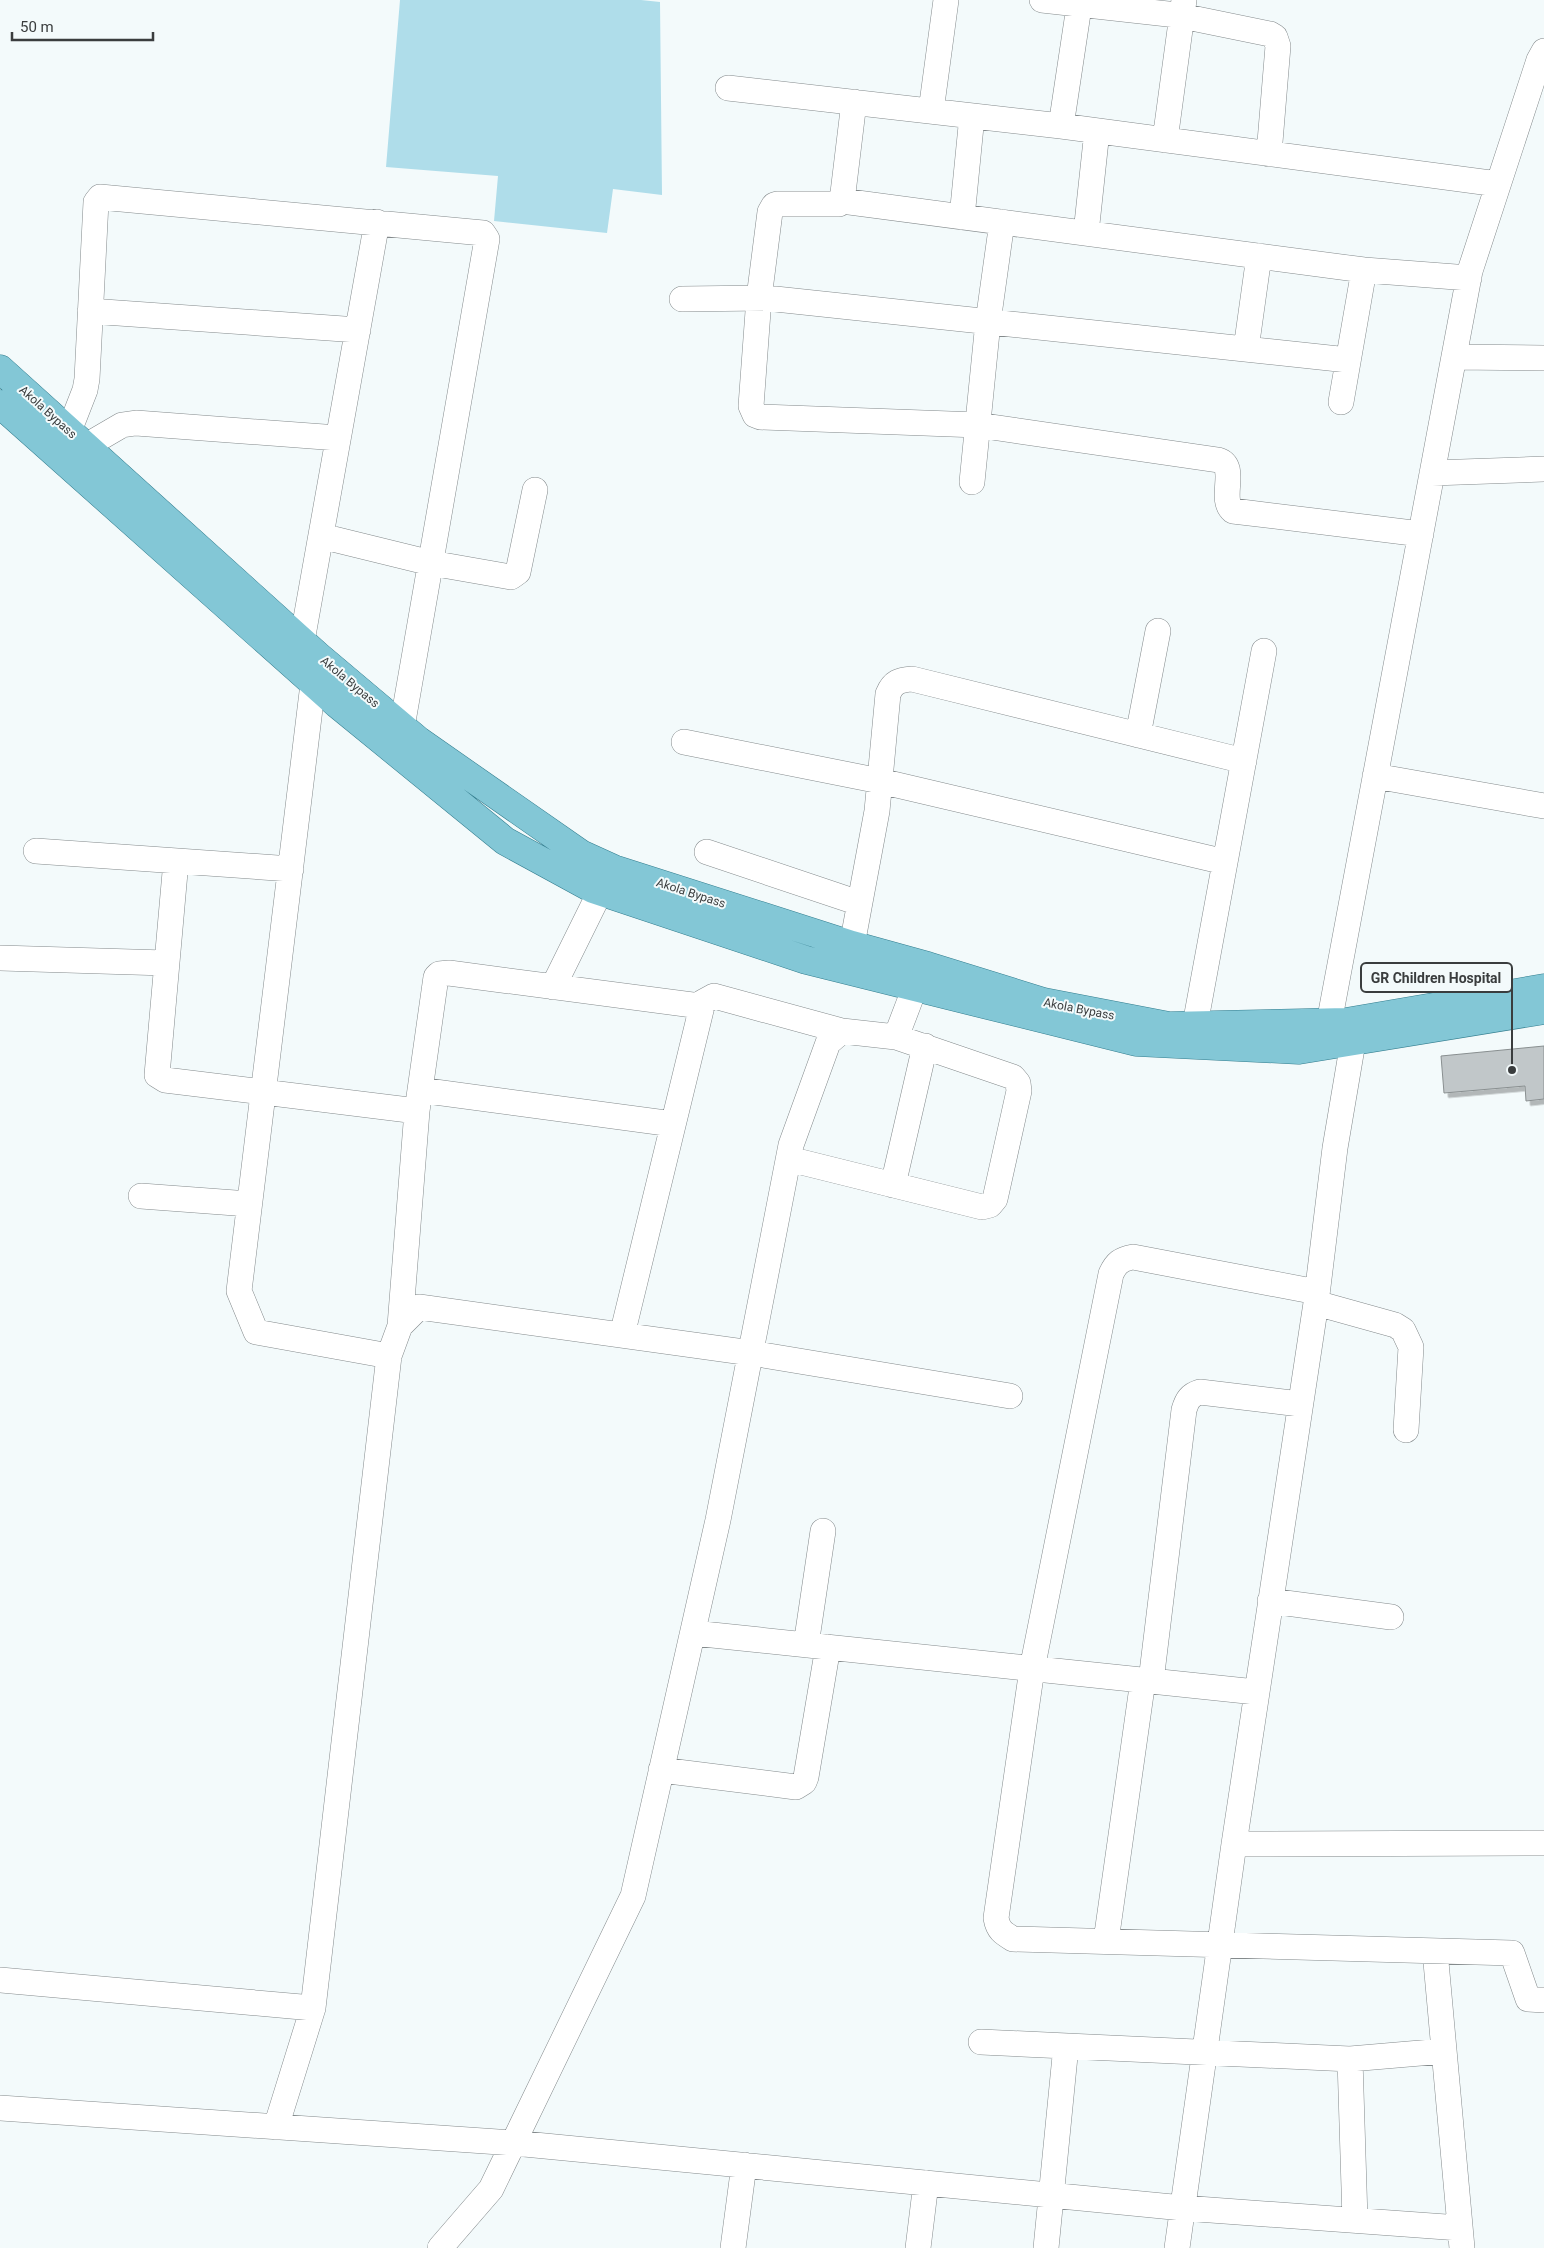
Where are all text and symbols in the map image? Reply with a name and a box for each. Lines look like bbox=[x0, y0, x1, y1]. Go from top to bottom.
scale bar bbox=[12, 10, 154, 42]
text: 50 m bbox=[20, 18, 54, 36]
street label: Akola Bypass bbox=[17, 383, 79, 441]
street label: Akola Bypass bbox=[318, 654, 382, 710]
street label: Akola Bypass bbox=[655, 875, 727, 911]
callout: GR Children Hospital bbox=[1361, 963, 1512, 992]
text: GR Children Hospital bbox=[1371, 970, 1501, 986]
street label: Akola Bypass bbox=[1042, 995, 1116, 1023]

